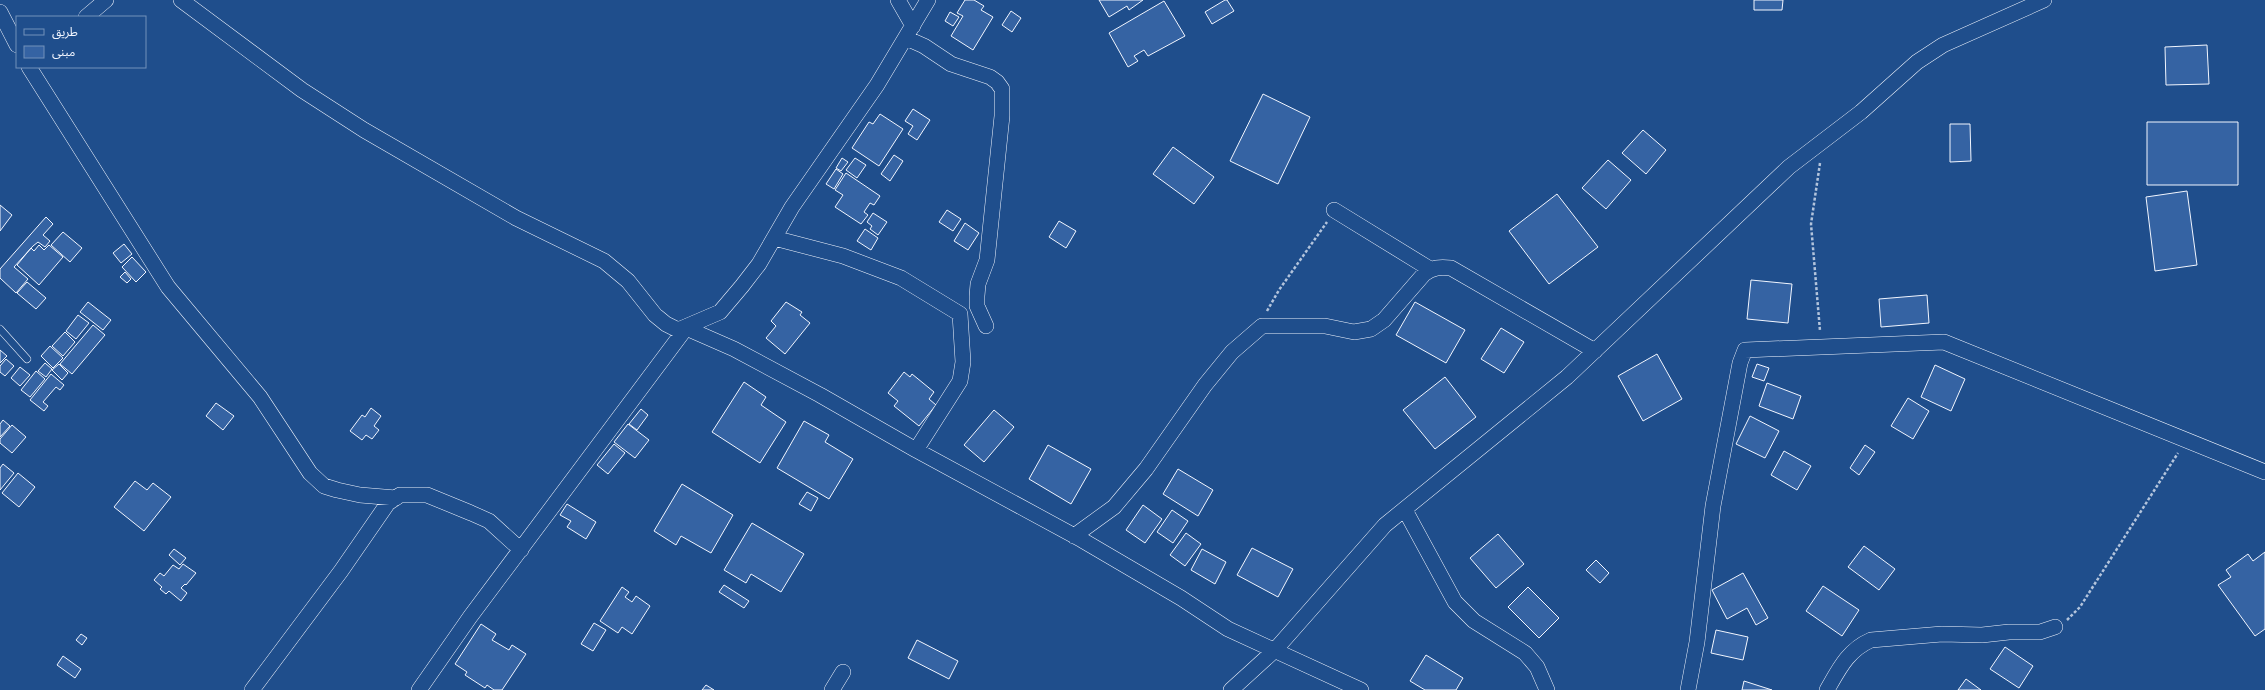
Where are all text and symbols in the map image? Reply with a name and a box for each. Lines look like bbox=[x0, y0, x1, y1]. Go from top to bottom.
legend bbox=[16, 16, 146, 68]
text: طريق bbox=[52, 20, 78, 45]
text: مبنى bbox=[52, 40, 75, 65]

